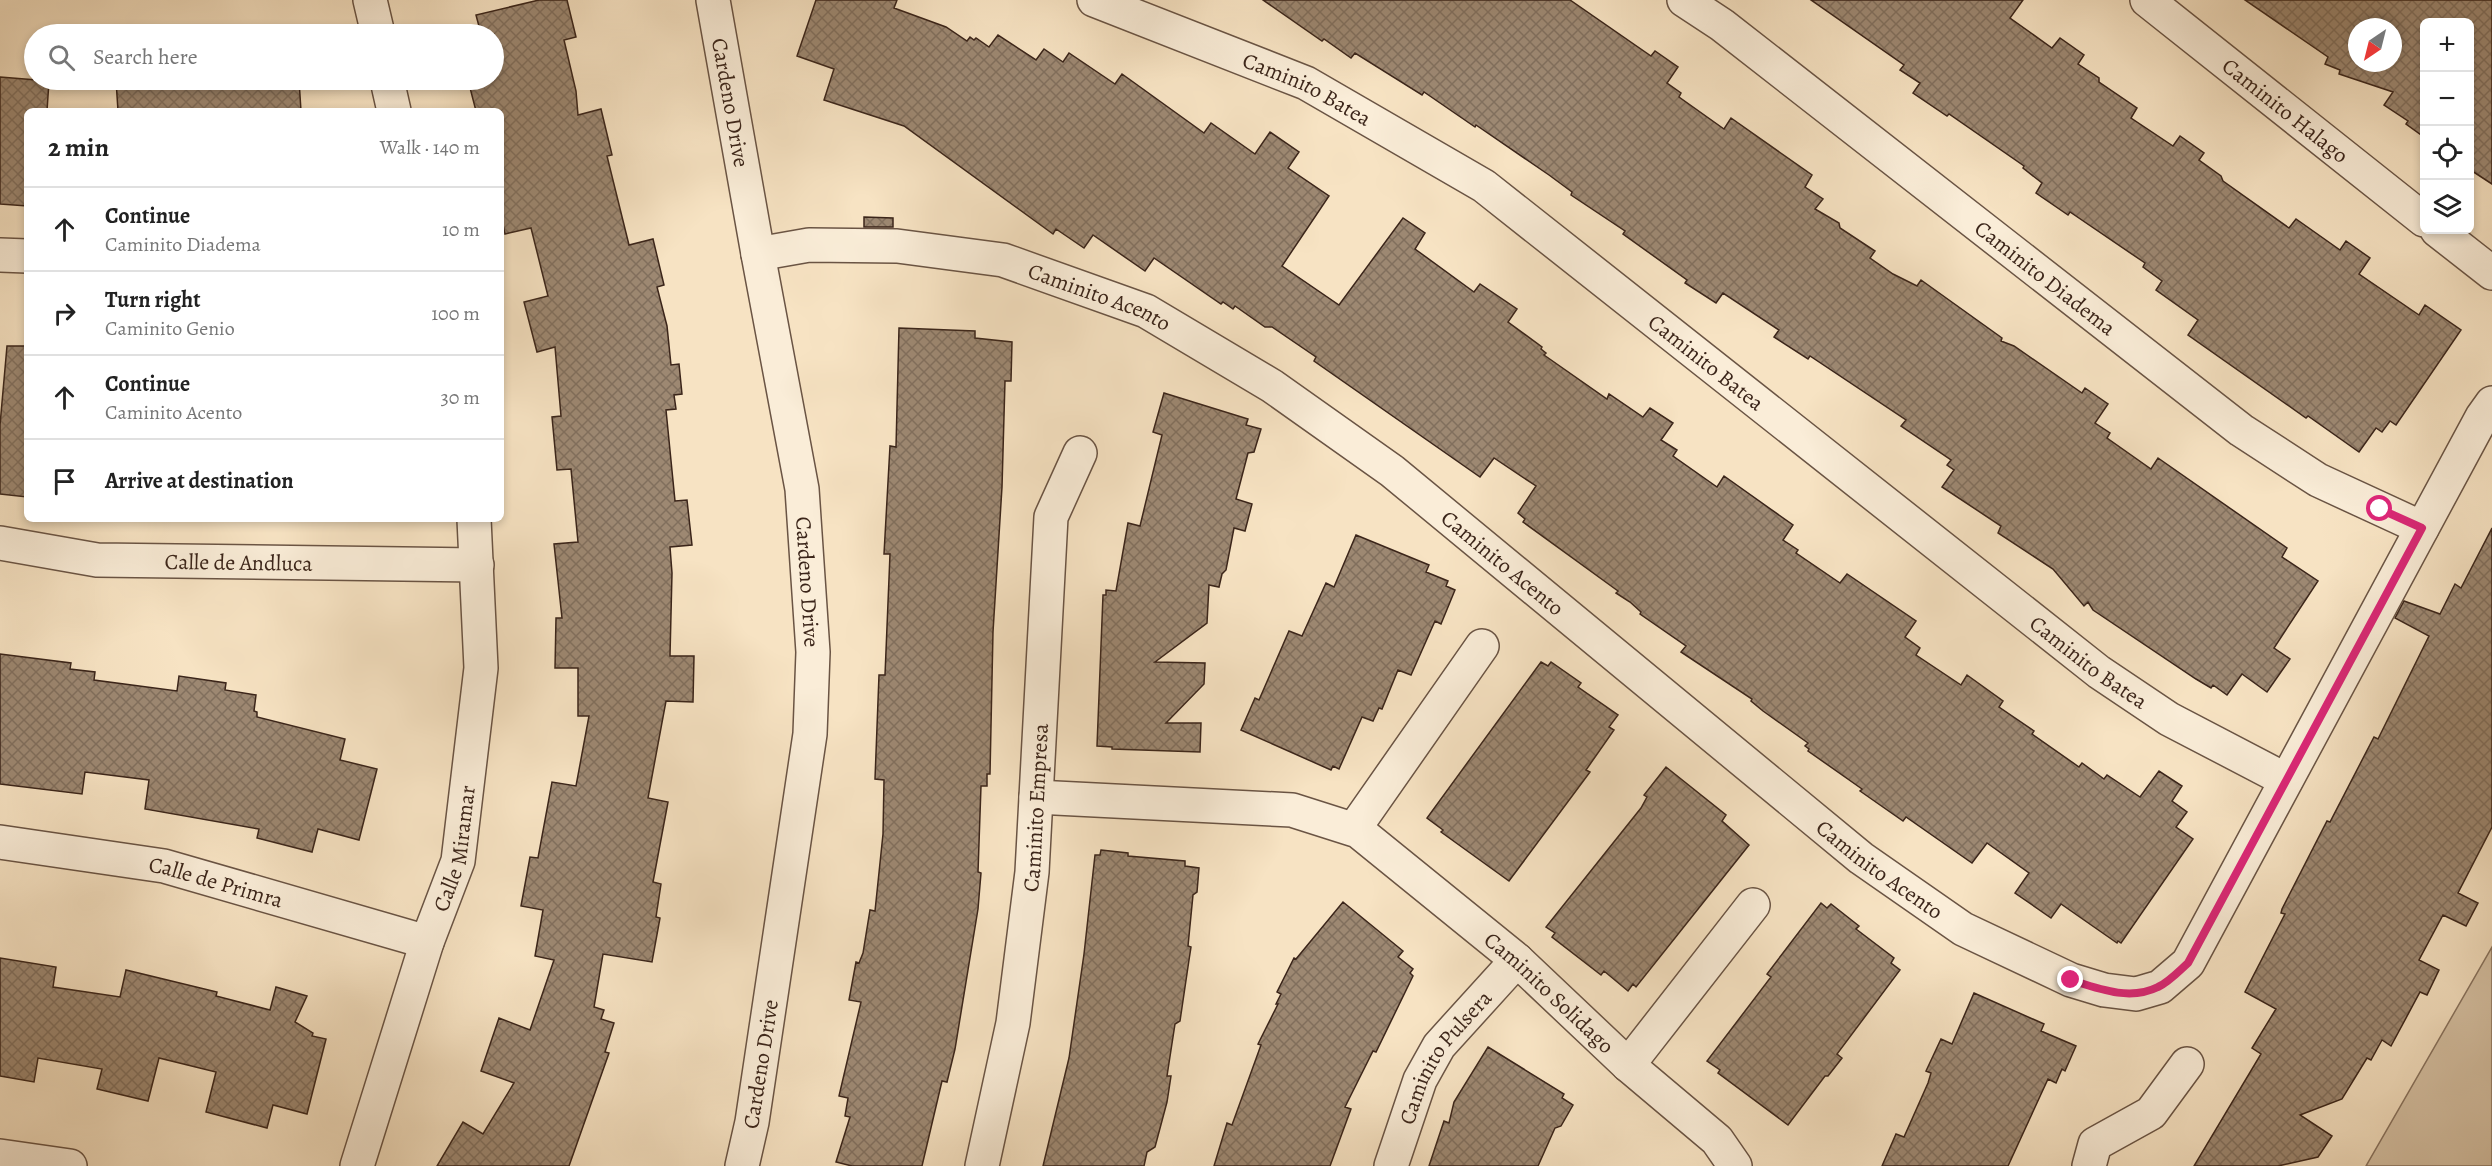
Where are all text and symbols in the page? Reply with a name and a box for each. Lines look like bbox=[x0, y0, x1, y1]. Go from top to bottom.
north arrow bbox=[2348, 18, 2402, 72]
map controls bbox=[2420, 18, 2474, 234]
button: + bbox=[2420, 18, 2474, 72]
search box bbox=[24, 24, 504, 90]
street label: Cardeno Drive bbox=[704, 36, 756, 170]
icon: search bbox=[45, 41, 78, 74]
text: Search here bbox=[93, 42, 198, 72]
street label: Caminito Batea bbox=[1238, 46, 1377, 134]
street label: Caminito Halago bbox=[2216, 51, 2354, 170]
button: − bbox=[2420, 72, 2474, 126]
button: locate bbox=[2420, 126, 2474, 180]
text: 2 min bbox=[48, 130, 109, 165]
text: Walk · 140 m bbox=[380, 134, 480, 161]
button: layers bbox=[2420, 180, 2474, 234]
text: Continue bbox=[105, 201, 190, 231]
icon: ahead bbox=[48, 213, 81, 246]
street label: Caminito Diadema bbox=[1968, 214, 2122, 343]
text: 10 m bbox=[442, 216, 480, 243]
text: Caminito Diadema bbox=[105, 231, 261, 258]
street label: Caminito Acento bbox=[1024, 256, 1176, 339]
text: Turn right bbox=[105, 285, 201, 315]
icon: right bbox=[48, 297, 81, 330]
text: 100 m bbox=[431, 300, 480, 327]
street label: Caminito Batea bbox=[1642, 307, 1771, 418]
text: Caminito Genio bbox=[105, 315, 235, 342]
text: Continue bbox=[105, 369, 190, 399]
icon: ahead bbox=[48, 381, 81, 414]
text: 30 m bbox=[440, 384, 480, 411]
text: Caminito Acento bbox=[105, 399, 242, 426]
icon: arrive bbox=[48, 465, 81, 498]
text: Arrive at destination bbox=[105, 466, 294, 496]
route start bbox=[2366, 495, 2392, 521]
street label: Caminito Acento bbox=[1434, 504, 1570, 623]
street label: Cardeno Drive bbox=[788, 516, 827, 648]
street label: Calle de Andluca bbox=[164, 547, 313, 579]
street label: Caminito Batea bbox=[2023, 609, 2154, 717]
street label: Caminito Empresa bbox=[1016, 722, 1056, 894]
street label: Calle Miramar bbox=[426, 784, 483, 916]
street label: Caminito Acento bbox=[1809, 813, 1949, 927]
street label: Calle de Primra bbox=[147, 850, 287, 916]
street label: Caminito Solidago bbox=[1477, 925, 1621, 1061]
route end bbox=[2057, 966, 2083, 992]
street label: Caminito Pulsera bbox=[1392, 983, 1499, 1129]
street label: Cardeno Drive bbox=[736, 997, 786, 1131]

